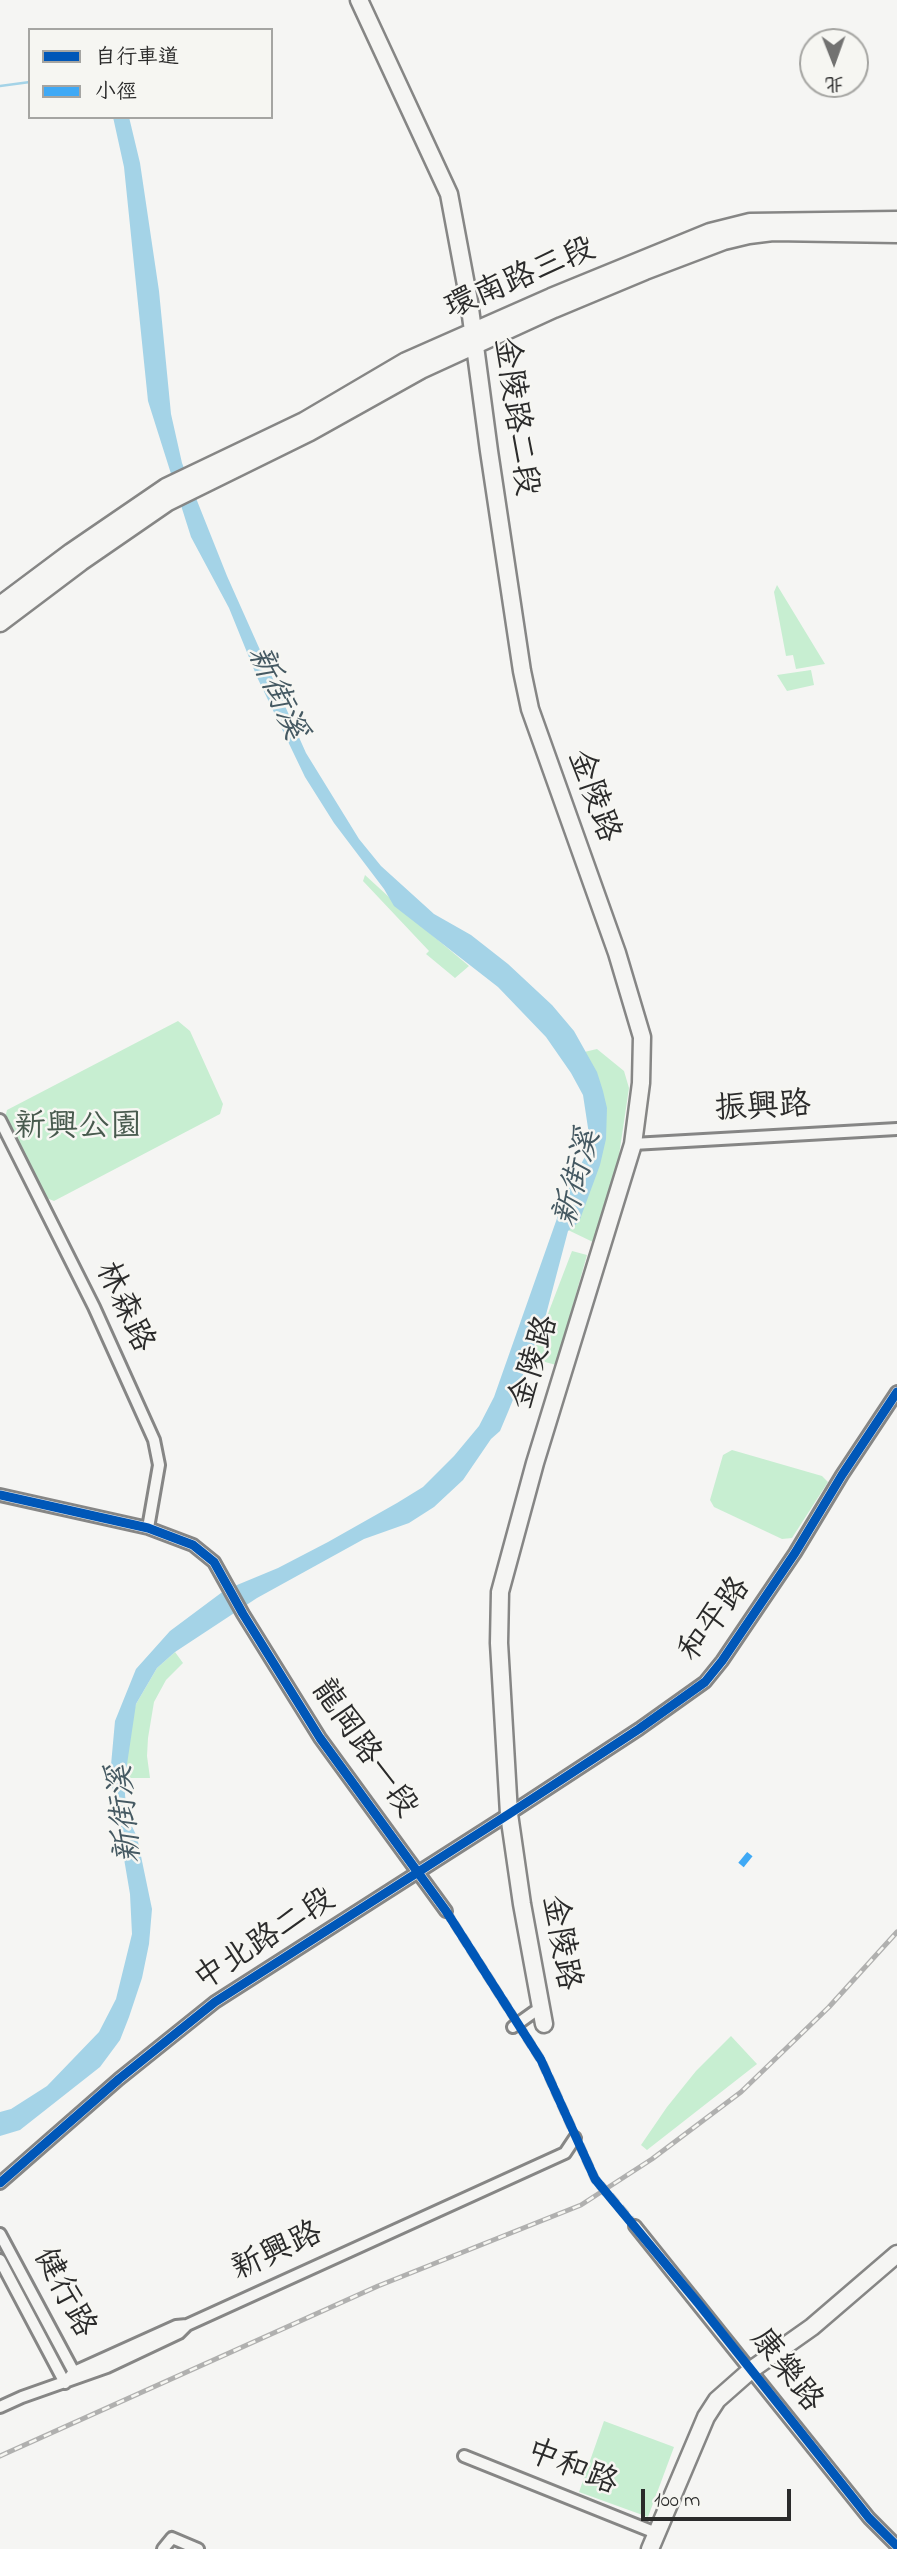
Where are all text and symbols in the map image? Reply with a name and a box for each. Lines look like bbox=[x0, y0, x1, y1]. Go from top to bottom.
legend bbox=[28, 28, 273, 119]
north arrow bbox=[799, 28, 869, 98]
text: 自行車道 bbox=[95, 43, 179, 73]
text: 北 bbox=[825, 69, 844, 96]
text: 小徑 bbox=[95, 78, 137, 108]
street label: 環南路三段 bbox=[440, 232, 602, 330]
street label: 金陵路二段 bbox=[483, 335, 543, 499]
water label: 新街溪 bbox=[236, 641, 312, 747]
street label: 金陵路 bbox=[557, 745, 625, 849]
street label: 振興路 bbox=[714, 1088, 812, 1132]
park label: 新興公園 bbox=[14, 1111, 142, 1149]
water label: 新街溪 bbox=[548, 1126, 612, 1232]
street label: 林森路 bbox=[84, 1256, 160, 1360]
street label: 金陵路 bbox=[505, 1311, 569, 1415]
street label: 和平路 bbox=[673, 1571, 761, 1671]
street label: 龍岡路一段 bbox=[300, 1673, 424, 1827]
water label: 新街溪 bbox=[103, 1763, 153, 1865]
street label: 中北路二段 bbox=[188, 1882, 344, 2002]
street label: 金陵路 bbox=[531, 1892, 585, 1994]
street label: 新興路 bbox=[226, 2216, 330, 2292]
street label: 健行路 bbox=[23, 2243, 101, 2345]
street label: 康樂路 bbox=[739, 2322, 829, 2422]
street label: 中和路 bbox=[519, 2434, 623, 2506]
scale bar bbox=[645, 2476, 796, 2520]
text: 100 m bbox=[654, 2486, 700, 2516]

